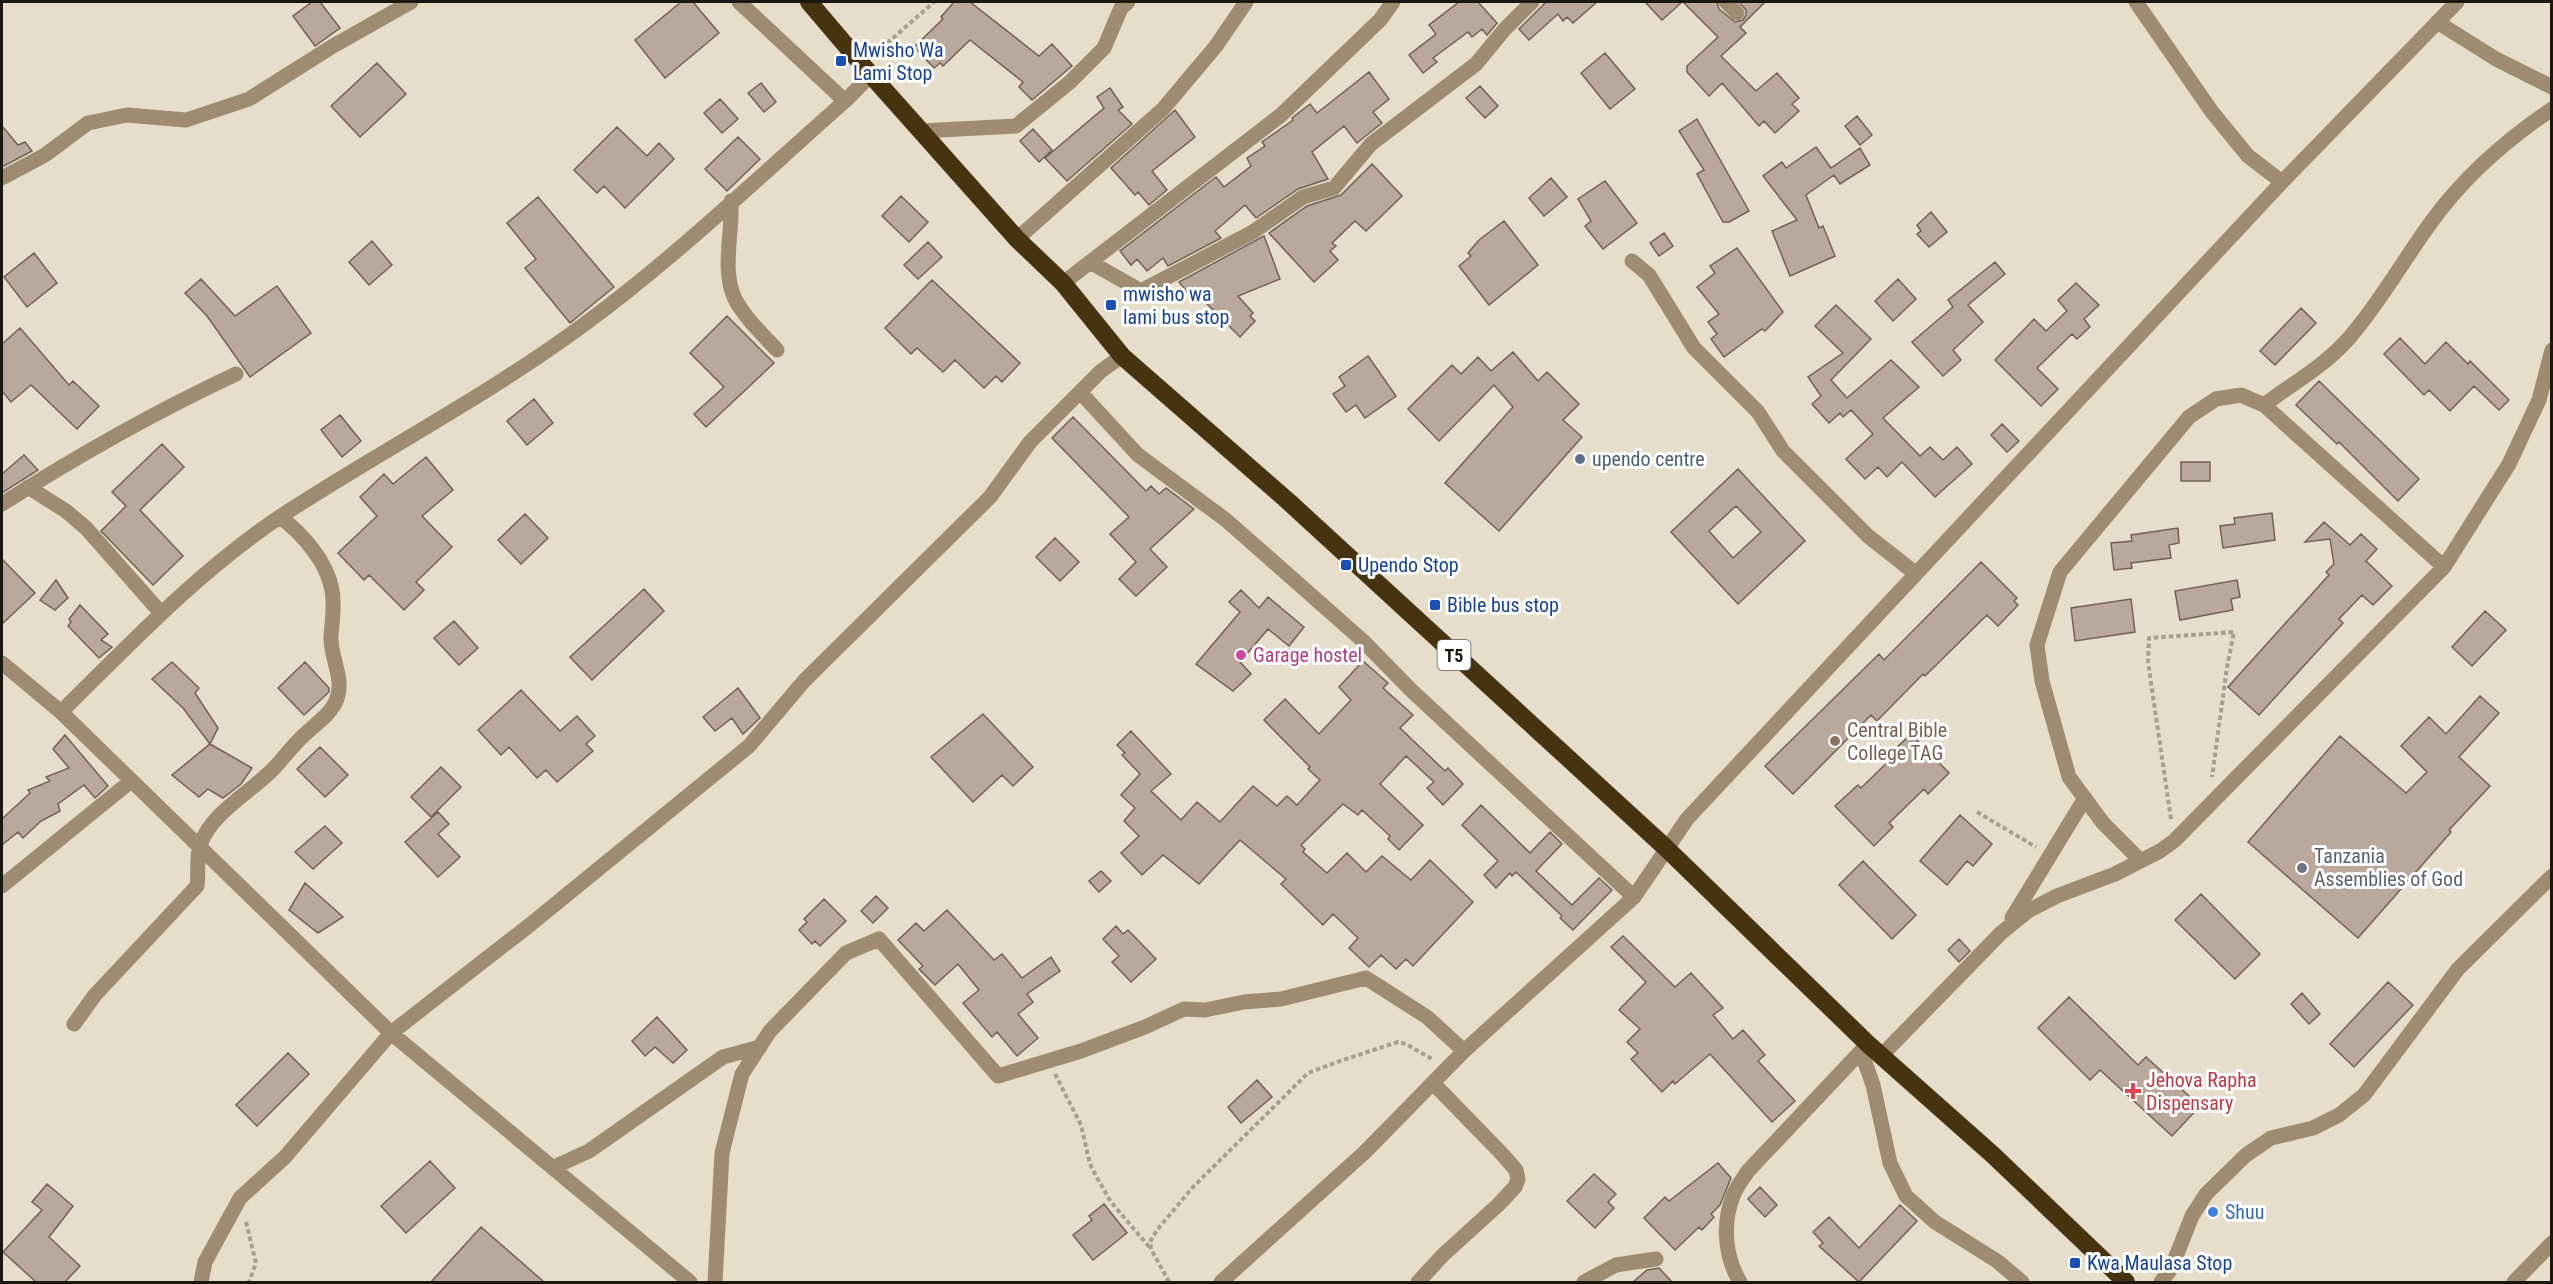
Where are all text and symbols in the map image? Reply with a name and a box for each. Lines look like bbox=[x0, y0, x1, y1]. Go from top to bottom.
place label: Mwisho Wa Lami Stop bbox=[853, 38, 944, 85]
marker: Mwisho Wa Lami Stop bbox=[834, 54, 848, 68]
place label: mwisho wa lami bus stop bbox=[1123, 282, 1229, 329]
marker: mwisho wa lami bus stop bbox=[1104, 298, 1118, 312]
place label: upendo centre bbox=[1592, 447, 1705, 471]
marker: upendo centre bbox=[1573, 452, 1587, 466]
place label: Upendo Stop bbox=[1358, 553, 1459, 577]
marker: Upendo Stop bbox=[1339, 558, 1353, 572]
place label: Bible bus stop bbox=[1447, 593, 1559, 617]
marker: Bible bus stop bbox=[1428, 598, 1442, 612]
road number: T5 bbox=[1438, 640, 1470, 670]
place label: Garage hostel bbox=[1253, 643, 1362, 667]
marker: Garage hostel bbox=[1234, 648, 1248, 662]
place label: Central Bible College TAG bbox=[1847, 718, 1947, 765]
marker: Central Bible College TAG bbox=[1828, 734, 1842, 748]
place label: Tanzania Assemblies of God bbox=[2314, 844, 2463, 891]
marker: Tanzania Assemblies of God bbox=[2295, 861, 2309, 875]
place label: Jehova Rapha Dispensary bbox=[2146, 1068, 2256, 1115]
marker: Jehova Rapha Dispensary bbox=[2124, 1082, 2142, 1100]
place label: Shuu bbox=[2225, 1200, 2264, 1224]
marker: Shuu bbox=[2206, 1205, 2220, 1219]
place label: Kwa Maulasa Stop bbox=[2087, 1251, 2232, 1275]
marker: Kwa Maulasa Stop bbox=[2068, 1256, 2082, 1270]

